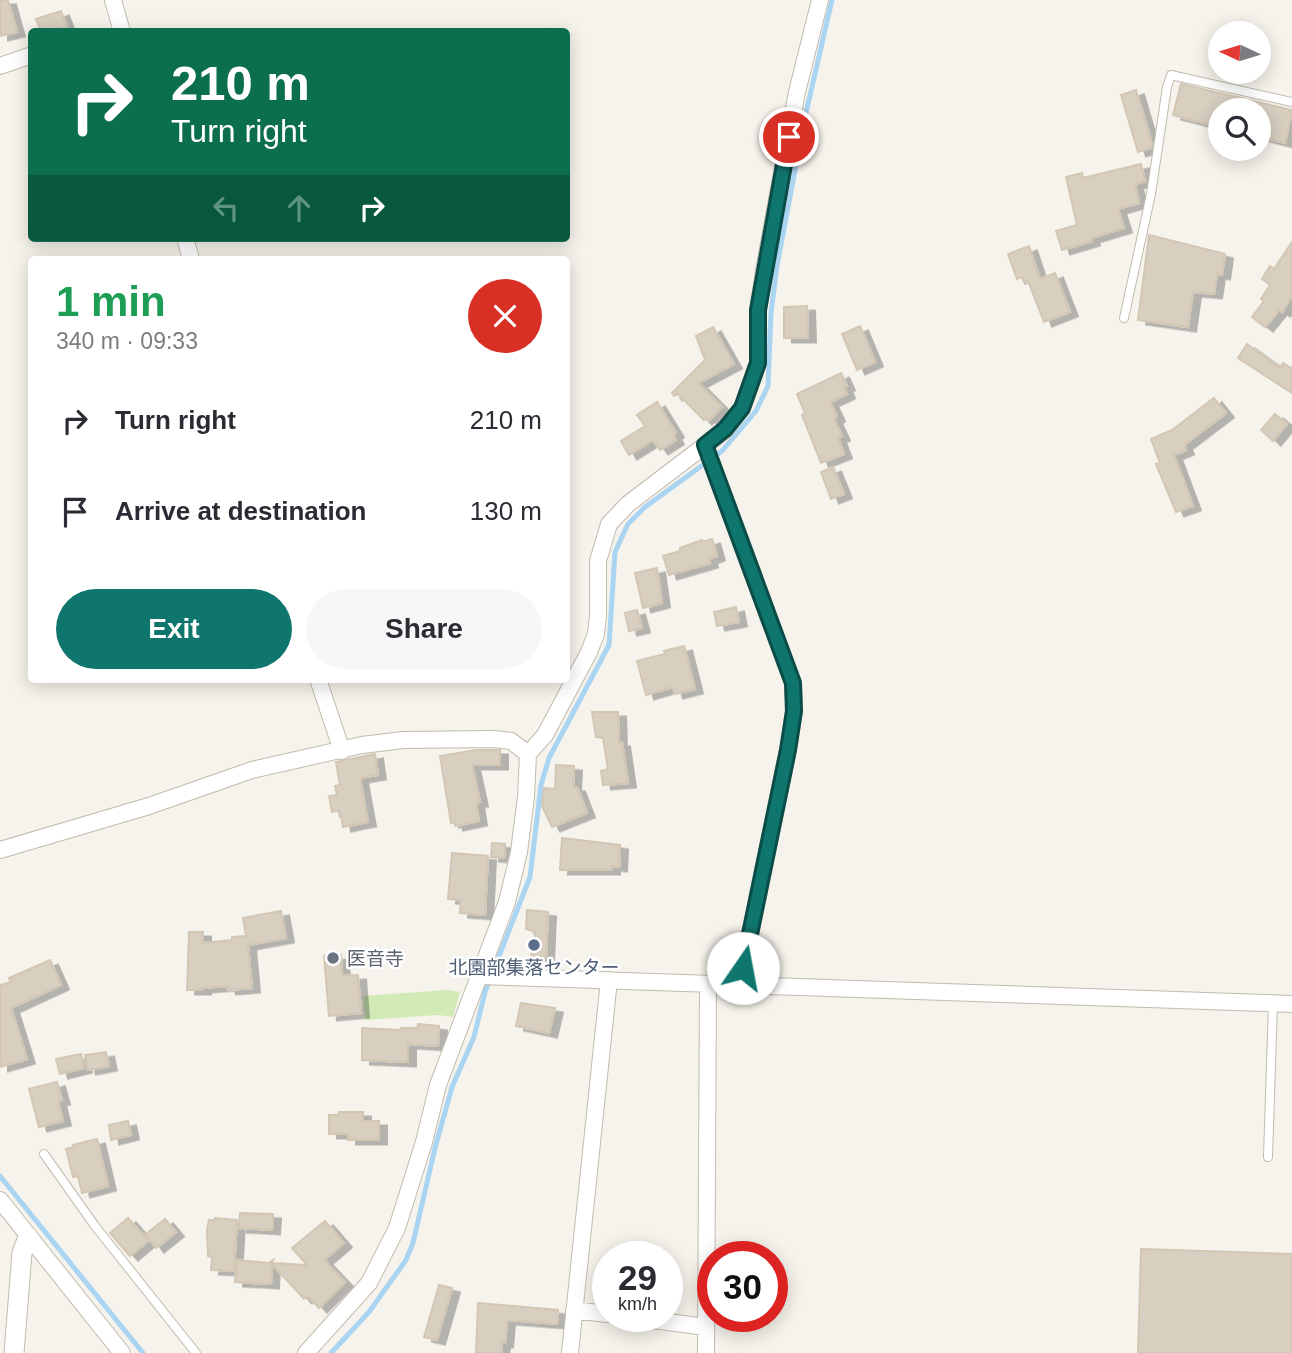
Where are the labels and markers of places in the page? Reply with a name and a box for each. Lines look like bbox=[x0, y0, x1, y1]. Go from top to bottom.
pin bbox=[759, 107, 819, 167]
marker: 北園部集落センター bbox=[526, 937, 542, 953]
place label: 医音寺 bbox=[347, 948, 404, 969]
marker: 医音寺 bbox=[325, 950, 341, 966]
place label: 北園部集落センター bbox=[448, 957, 620, 978]

